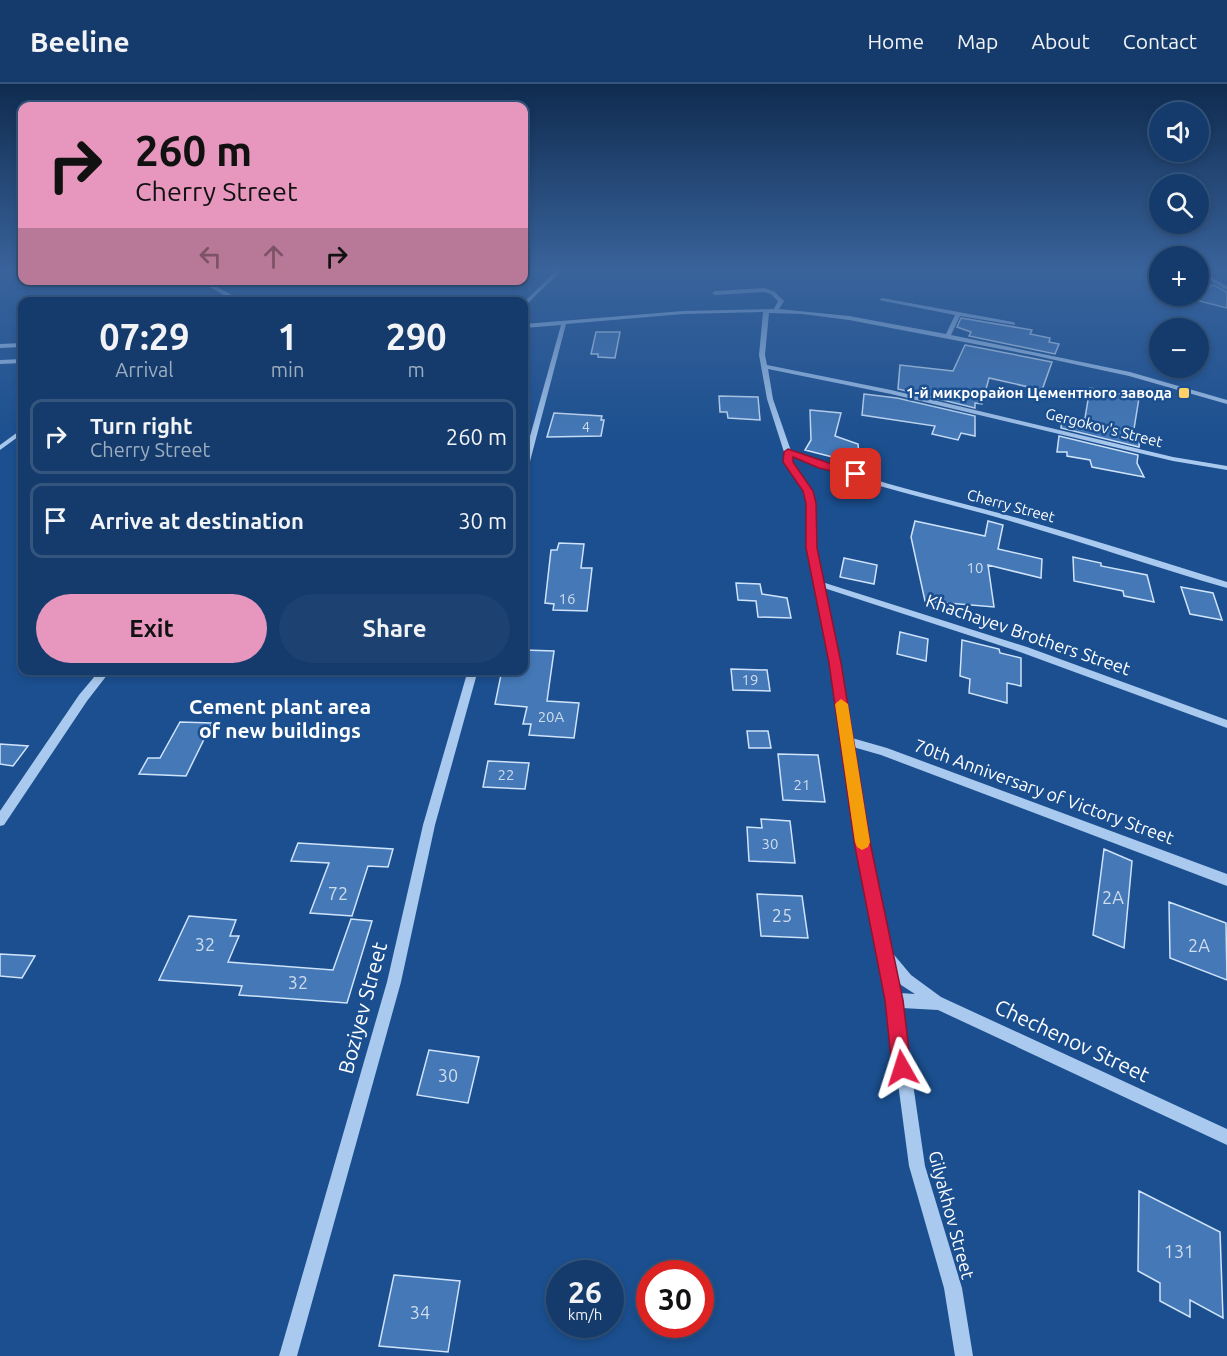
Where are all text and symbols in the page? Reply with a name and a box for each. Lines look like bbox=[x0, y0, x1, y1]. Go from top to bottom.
text: Beeline bbox=[30, 26, 130, 57]
text: Home bbox=[867, 29, 924, 53]
text: Map bbox=[957, 29, 998, 53]
text: About bbox=[1031, 29, 1090, 53]
text: Contact bbox=[1123, 29, 1197, 53]
map controls bbox=[1149, 102, 1209, 378]
button: sound bbox=[1149, 102, 1209, 162]
icon: right bbox=[36, 126, 114, 204]
text: 260 m bbox=[135, 127, 252, 174]
button: search bbox=[1149, 174, 1209, 234]
text: Cherry Street bbox=[135, 176, 298, 206]
icon: left bbox=[194, 240, 227, 273]
icon: ahead bbox=[257, 240, 290, 273]
icon: right bbox=[320, 240, 353, 273]
button: + bbox=[1149, 246, 1209, 306]
text: 07:29 bbox=[99, 316, 189, 357]
text: 1 bbox=[277, 316, 298, 357]
text: 290 bbox=[386, 316, 447, 357]
button: − bbox=[1149, 318, 1209, 378]
text: Arrival bbox=[115, 358, 174, 381]
text: min bbox=[271, 358, 304, 381]
text: m bbox=[408, 358, 425, 381]
place label: 1-й микрорайон Цементного завода bbox=[906, 384, 1172, 401]
marker: 1-й микрорайон Цементного завода bbox=[1177, 386, 1191, 400]
street label: Gergokov's Street bbox=[1044, 405, 1165, 450]
text: Turn right bbox=[90, 413, 192, 438]
house number: 4 bbox=[582, 419, 590, 435]
icon: right bbox=[39, 420, 72, 453]
text: 260 m bbox=[446, 424, 507, 449]
text: Cherry Street bbox=[90, 438, 210, 461]
pin bbox=[830, 448, 881, 499]
icon: arrive bbox=[839, 457, 872, 490]
street label: Cherry Street bbox=[965, 486, 1057, 525]
icon: arrive bbox=[39, 504, 72, 537]
text: Arrive at destination bbox=[90, 508, 304, 533]
text: 30 m bbox=[458, 508, 507, 533]
house number: 10 bbox=[967, 559, 983, 576]
house number: 16 bbox=[559, 590, 575, 607]
street label: Khachayev Brothers Street bbox=[923, 590, 1133, 678]
button: Exit bbox=[36, 594, 267, 663]
button: Share bbox=[279, 594, 510, 663]
house number: 19 bbox=[742, 671, 758, 688]
district label: Cement plant area of new buildings bbox=[189, 694, 371, 742]
house number: 20А bbox=[538, 708, 565, 725]
street label: 70th Anniversary of Victory Street bbox=[912, 735, 1177, 847]
house number: 22 bbox=[498, 766, 514, 783]
house number: 21 bbox=[794, 776, 810, 793]
house number: 30 bbox=[762, 835, 778, 852]
house number: 72 bbox=[328, 883, 348, 903]
house number: 2А bbox=[1102, 887, 1124, 907]
house number: 25 bbox=[772, 905, 792, 925]
house number: 32 bbox=[195, 934, 215, 954]
house number: 2А bbox=[1188, 935, 1210, 955]
street label: Boziyev Street bbox=[333, 939, 391, 1076]
house number: 32 bbox=[288, 972, 308, 992]
street label: Chechenov Street bbox=[991, 994, 1154, 1086]
position arrow bbox=[870, 1036, 934, 1100]
house number: 30 bbox=[438, 1065, 458, 1085]
street label: Gilyakhov Street bbox=[925, 1148, 979, 1281]
house number: 131 bbox=[1164, 1241, 1194, 1261]
speed limit sign: 30 bbox=[636, 1260, 714, 1338]
text: 26 bbox=[568, 1275, 602, 1309]
house number: 34 bbox=[410, 1302, 430, 1322]
text: km/h bbox=[568, 1306, 602, 1323]

